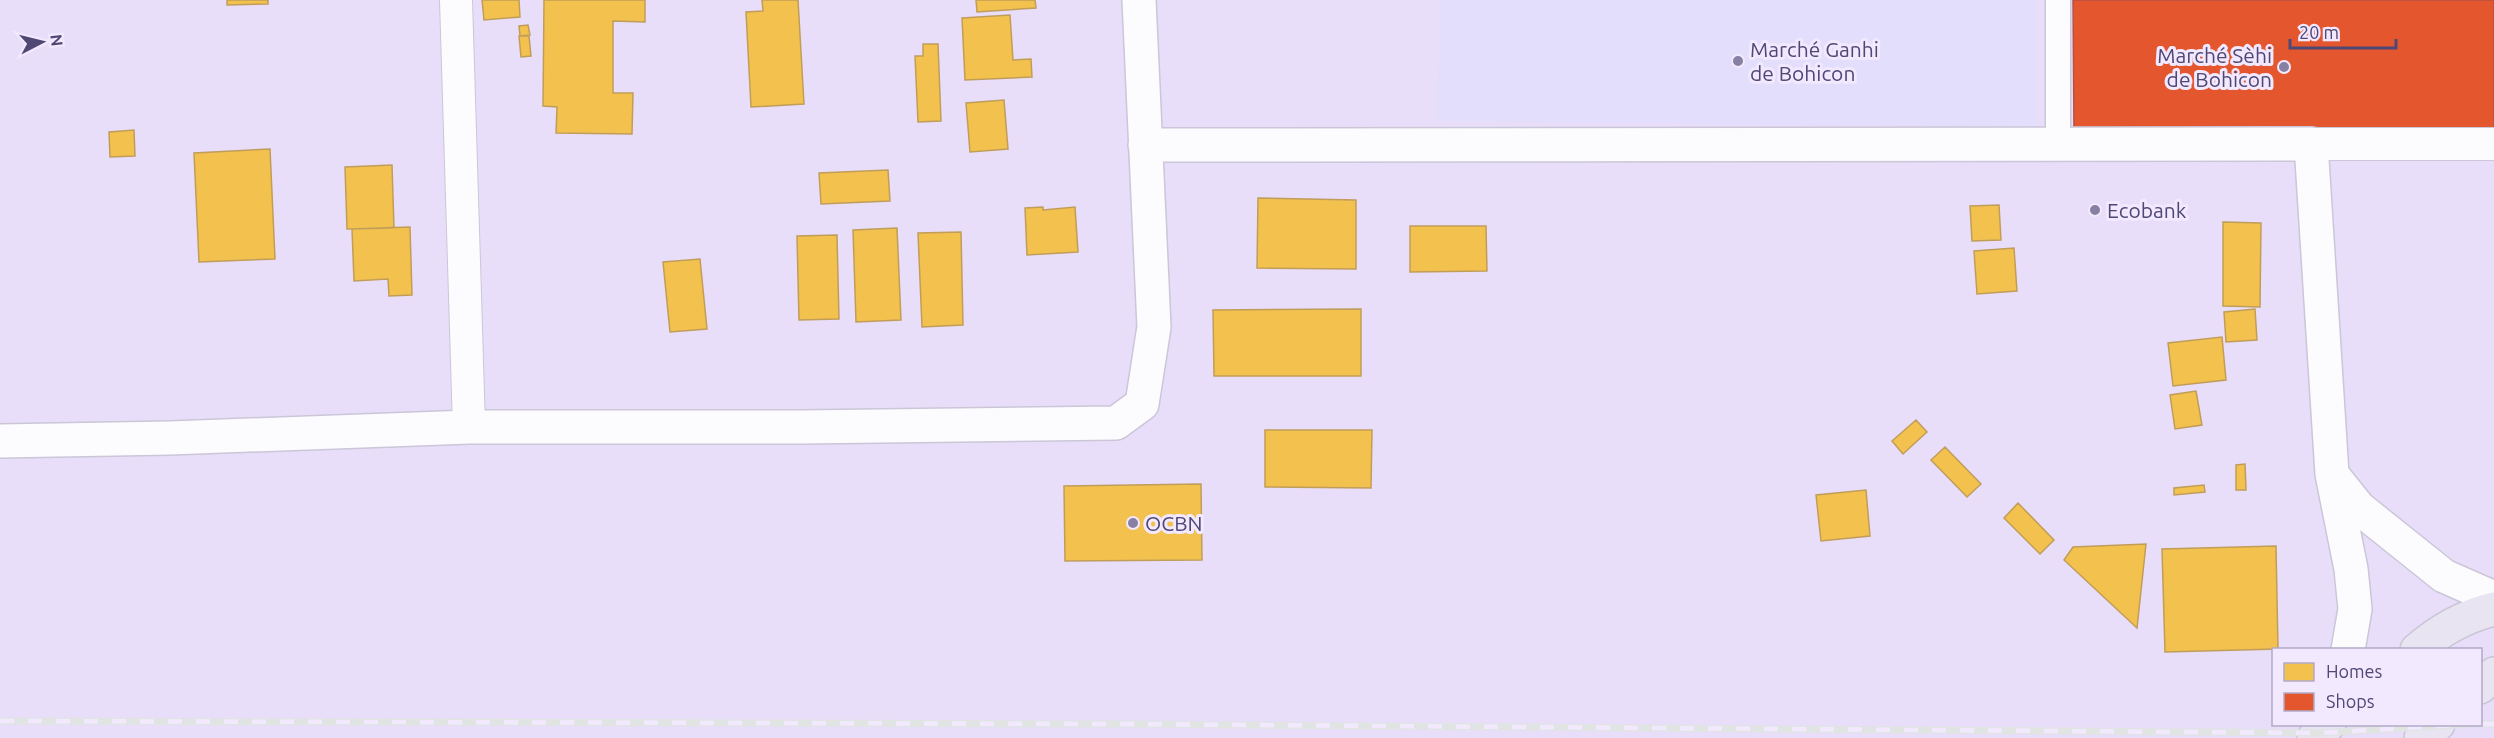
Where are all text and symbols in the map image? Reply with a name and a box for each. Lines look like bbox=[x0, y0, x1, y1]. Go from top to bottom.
north arrow bbox=[12, 12, 72, 72]
scale bar bbox=[2290, 12, 2396, 50]
text: 20 m bbox=[2299, 22, 2339, 42]
text: N bbox=[47, 33, 67, 47]
place label: Marché Ganhi de Bohicon bbox=[1750, 37, 1879, 85]
place label: Marché Sèhi de Bohicon bbox=[2157, 43, 2272, 91]
marker: Marché Ganhi de Bohicon bbox=[1731, 54, 1745, 68]
marker: Marché Sèhi de Bohicon bbox=[2277, 60, 2291, 74]
place label: Ecobank bbox=[2107, 198, 2187, 222]
marker: Ecobank bbox=[2088, 203, 2102, 217]
place label: OCBN bbox=[1145, 511, 1203, 535]
marker: OCBN bbox=[1126, 516, 1140, 530]
legend bbox=[2272, 648, 2482, 726]
text: Homes bbox=[2326, 661, 2383, 681]
text: Shops bbox=[2326, 691, 2375, 711]

